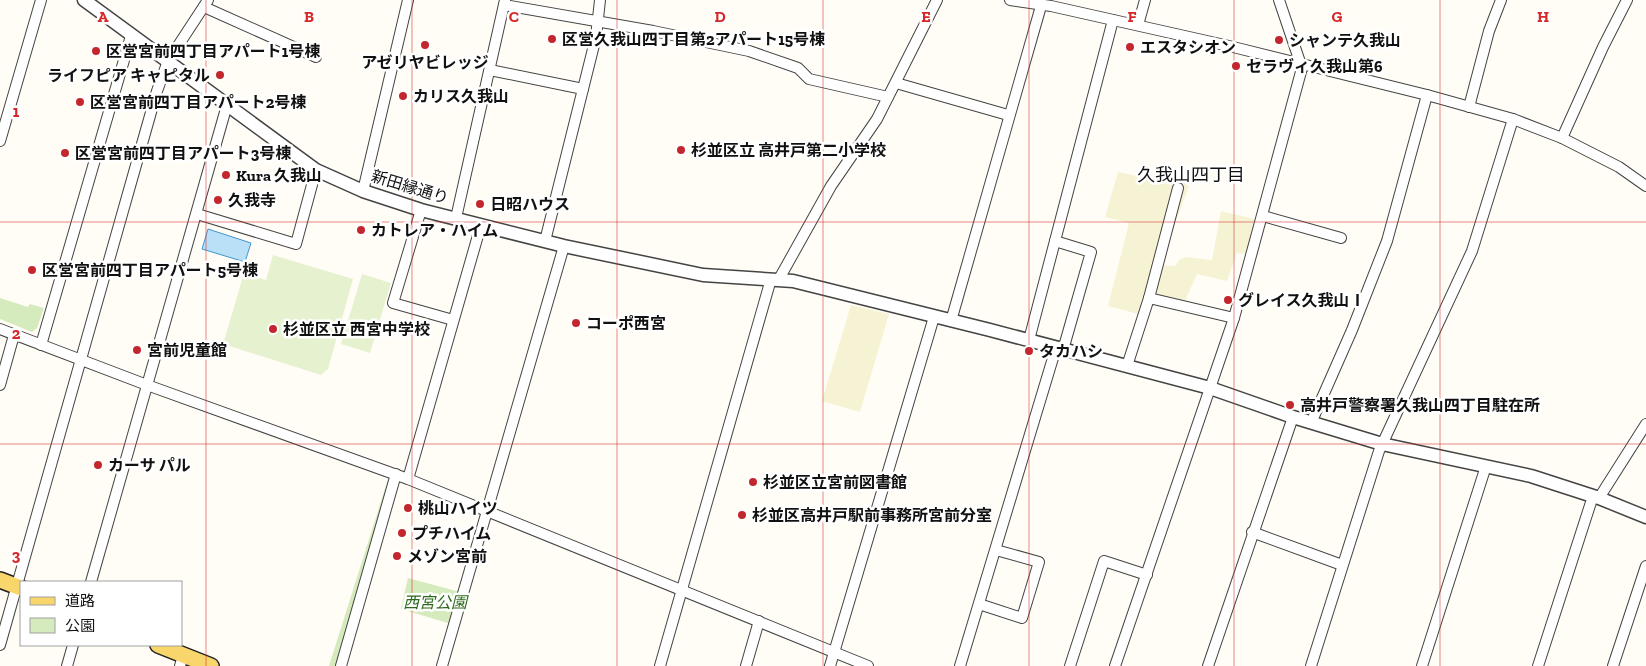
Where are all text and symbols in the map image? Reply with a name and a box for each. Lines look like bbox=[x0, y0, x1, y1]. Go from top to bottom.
text: A bbox=[98, 7, 109, 26]
text: B bbox=[304, 7, 314, 26]
text: C bbox=[509, 7, 519, 26]
text: D bbox=[714, 7, 726, 26]
text: E bbox=[921, 7, 931, 26]
text: F bbox=[1127, 7, 1137, 26]
text: G bbox=[1332, 7, 1343, 26]
text: H bbox=[1537, 7, 1549, 26]
place label: 区営久我山四丁目第2アパート15号棟 bbox=[562, 30, 825, 49]
place label: シャンテ久我山 bbox=[1289, 31, 1401, 50]
marker: 区営久我山四丁目第2アパート15号棟 bbox=[546, 33, 558, 45]
marker: シャンテ久我山 bbox=[1273, 34, 1285, 46]
place label: エスタシオン bbox=[1140, 38, 1236, 57]
marker: アゼリヤビレッジ bbox=[419, 39, 431, 51]
marker: エスタシオン bbox=[1124, 41, 1136, 53]
place label: 区営宮前四丁目アパート1号棟 bbox=[106, 42, 320, 61]
marker: 区営宮前四丁目アパート1号棟 bbox=[90, 45, 102, 57]
place label: アゼリヤビレッジ bbox=[361, 53, 489, 72]
place label: セラヴィ久我山第6 bbox=[1246, 57, 1383, 76]
marker: セラヴィ久我山第6 bbox=[1230, 60, 1242, 72]
place label: ライフピア キャピタル bbox=[47, 66, 210, 85]
marker: ライフピア キャピタル bbox=[214, 69, 226, 81]
place label: カリス久我山 bbox=[413, 87, 509, 106]
marker: カリス久我山 bbox=[397, 90, 409, 102]
place label: 区営宮前四丁目アパート2号棟 bbox=[90, 93, 306, 112]
marker: 区営宮前四丁目アパート2号棟 bbox=[74, 96, 86, 108]
text: 1 bbox=[13, 102, 20, 121]
place label: 杉並区立 高井戸第二小学校 bbox=[691, 141, 886, 160]
place label: 区営宮前四丁目アパート3号棟 bbox=[75, 144, 291, 163]
marker: 杉並区立 高井戸第二小学校 bbox=[675, 144, 687, 156]
marker: 区営宮前四丁目アパート3号棟 bbox=[59, 147, 71, 159]
district label: 久我山四丁目 bbox=[1137, 164, 1245, 186]
place label: Kura 久我山 bbox=[236, 166, 322, 185]
street label: 新田縁通り bbox=[369, 166, 451, 208]
marker: Kura 久我山 bbox=[220, 169, 232, 181]
place label: 久我寺 bbox=[228, 191, 276, 210]
marker: 久我寺 bbox=[212, 194, 224, 206]
place label: 日昭ハウス bbox=[490, 195, 570, 214]
marker: 日昭ハウス bbox=[474, 198, 486, 210]
place label: カトレア・ハイム bbox=[371, 221, 498, 240]
marker: カトレア・ハイム bbox=[355, 224, 367, 236]
place label: 区営宮前四丁目アパート5号棟 bbox=[42, 261, 258, 280]
marker: 区営宮前四丁目アパート5号棟 bbox=[26, 264, 38, 276]
place label: グレイス久我山Ⅰ bbox=[1238, 291, 1366, 310]
marker: グレイス久我山Ⅰ bbox=[1222, 294, 1234, 306]
place label: コーポ西宮 bbox=[586, 314, 666, 333]
marker: コーポ西宮 bbox=[570, 317, 582, 329]
place label: 杉並区立 西宮中学校 bbox=[283, 320, 430, 339]
marker: 杉並区立 西宮中学校 bbox=[267, 323, 279, 335]
text: 2 bbox=[12, 324, 21, 343]
place label: 宮前児童館 bbox=[147, 341, 227, 360]
place label: タカハシ bbox=[1039, 342, 1103, 361]
marker: 宮前児童館 bbox=[131, 344, 143, 356]
marker: タカハシ bbox=[1023, 345, 1035, 357]
place label: 高井戸警察署久我山四丁目駐在所 bbox=[1300, 396, 1540, 415]
marker: 高井戸警察署久我山四丁目駐在所 bbox=[1284, 399, 1296, 411]
place label: カーサ パル bbox=[108, 456, 191, 475]
marker: カーサ パル bbox=[92, 459, 104, 471]
place label: 杉並区立宮前図書館 bbox=[763, 473, 907, 492]
marker: 杉並区立宮前図書館 bbox=[747, 476, 759, 488]
place label: 桃山ハイツ bbox=[418, 499, 498, 518]
marker: 桃山ハイツ bbox=[402, 502, 414, 514]
place label: 杉並区高井戸駅前事務所宮前分室 bbox=[752, 506, 992, 525]
marker: 杉並区高井戸駅前事務所宮前分室 bbox=[736, 509, 748, 521]
place label: プチハイム bbox=[412, 524, 491, 543]
marker: プチハイム bbox=[396, 527, 408, 539]
text: 3 bbox=[12, 546, 21, 565]
place label: メゾン宮前 bbox=[407, 547, 487, 566]
marker: メゾン宮前 bbox=[391, 550, 403, 562]
legend bbox=[20, 581, 182, 646]
text: 道路 bbox=[65, 592, 95, 610]
park label: 西宮公園 bbox=[403, 593, 469, 612]
text: 公園 bbox=[65, 617, 95, 635]

